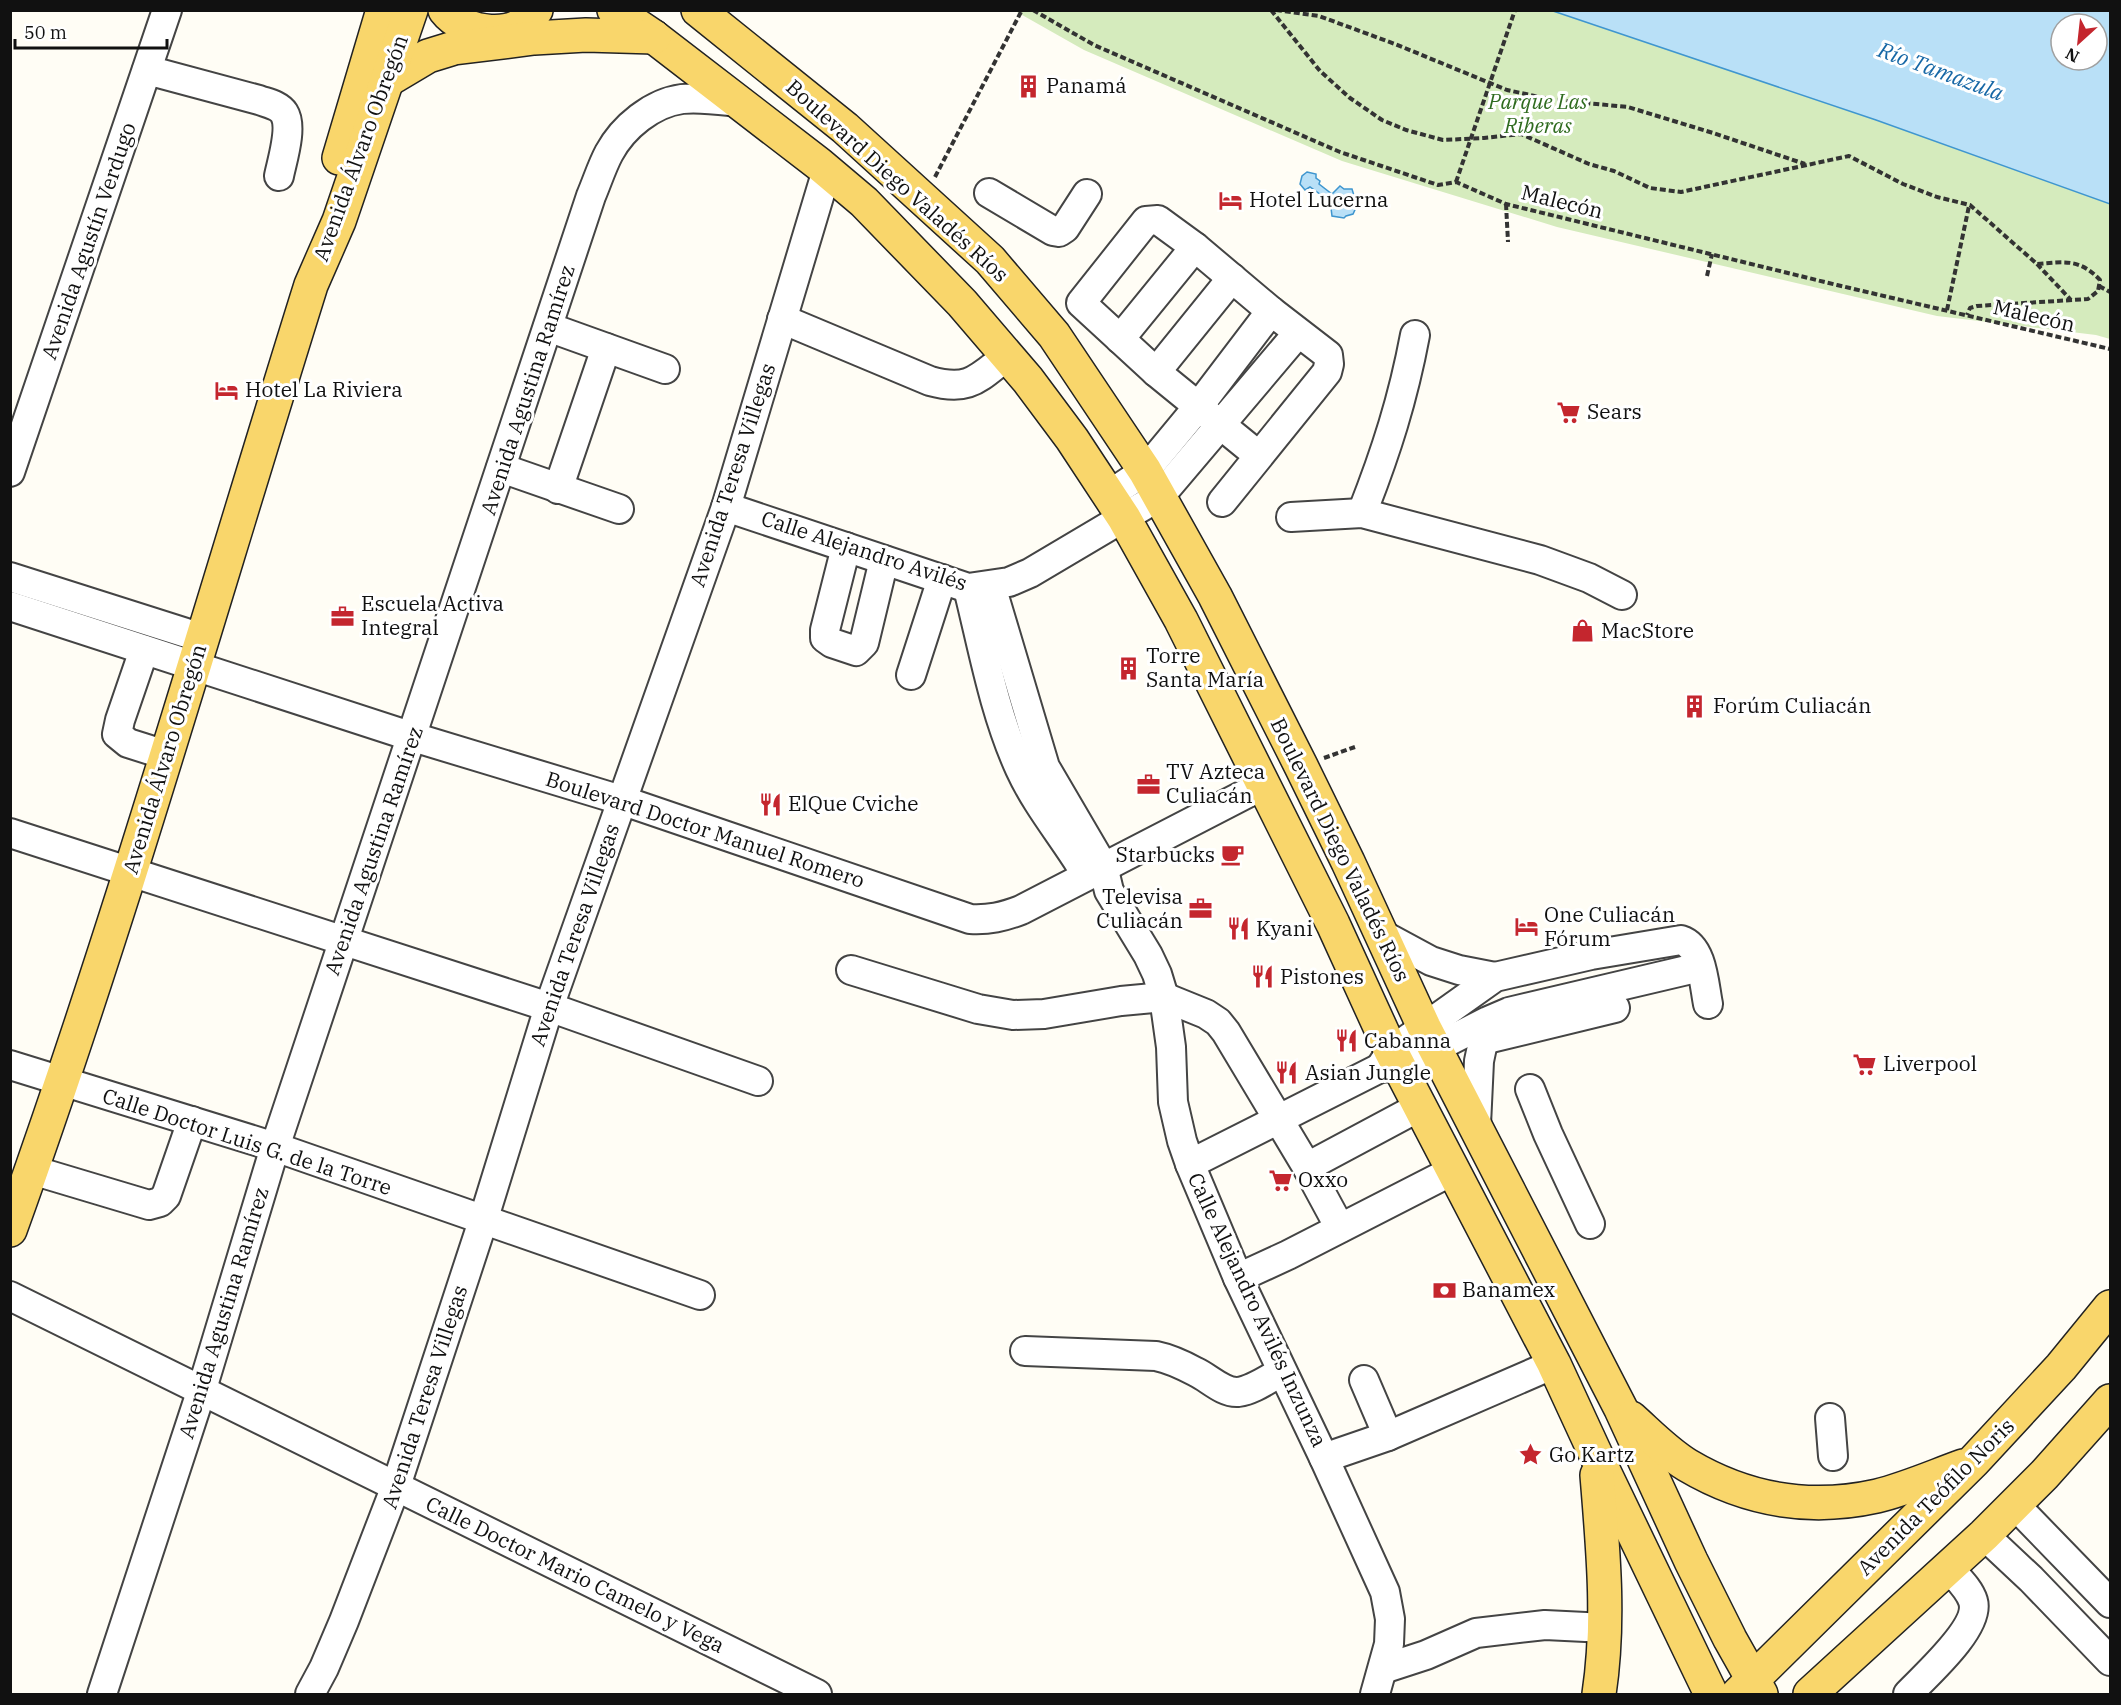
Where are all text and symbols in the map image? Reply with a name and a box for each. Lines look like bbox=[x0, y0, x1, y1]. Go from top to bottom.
scale bar bbox=[15, 12, 166, 50]
north arrow bbox=[2049, 12, 2109, 72]
text: 50 m bbox=[24, 21, 67, 44]
street label: Avenida Álvaro Obregón bbox=[306, 31, 414, 265]
water label: Río Tamazula bbox=[1873, 34, 2008, 107]
text: N bbox=[2062, 44, 2082, 67]
place label: Panamá bbox=[1046, 71, 1127, 99]
street label: Boulevard Diego Valadés Ríos bbox=[780, 73, 1015, 288]
building icon: Panamá bbox=[1015, 73, 1041, 99]
park label: Parque Las Riberas bbox=[1487, 87, 1588, 139]
street label: Avenida Agustín Verdugo bbox=[34, 118, 142, 363]
street label: Malecón bbox=[1518, 177, 1606, 225]
place label: Hotel Lucerna bbox=[1249, 185, 1389, 213]
hotel icon: Hotel Lucerna bbox=[1218, 187, 1244, 213]
street label: Avenida Agustina Ramírez bbox=[473, 261, 581, 518]
street label: Malecón bbox=[1991, 292, 2078, 338]
street label: Avenida Teresa Villegas bbox=[683, 359, 781, 590]
place label: Hotel La Riviera bbox=[245, 375, 403, 403]
hotel icon: Hotel La Riviera bbox=[214, 377, 240, 403]
place label: Sears bbox=[1587, 397, 1642, 425]
supermarket icon: Sears bbox=[1556, 399, 1582, 425]
street label: Calle Alejandro Avilés bbox=[758, 504, 971, 597]
place label: Escuela Activa Integral bbox=[361, 589, 504, 641]
office icon: Escuela Activa Integral bbox=[330, 603, 356, 629]
place label: MacStore bbox=[1601, 616, 1694, 644]
shop icon: MacStore bbox=[1570, 618, 1596, 644]
street label: Avenida Álvaro Obregón bbox=[116, 640, 212, 877]
place label: Torre Santa María bbox=[1146, 641, 1264, 693]
building icon: Torre Santa María bbox=[1115, 655, 1141, 681]
place label: Forúm Culiacán bbox=[1713, 691, 1871, 719]
building icon: Forúm Culiacán bbox=[1682, 693, 1708, 719]
street label: Boulevard Diego Valadés Ríos bbox=[1265, 713, 1417, 986]
street label: Avenida Agustina Ramírez bbox=[317, 723, 429, 979]
place label: TV Azteca Culiacán bbox=[1166, 757, 1265, 809]
street label: Boulevard Doctor Manuel Romero bbox=[542, 764, 868, 894]
office icon: TV Azteca Culiacán bbox=[1135, 771, 1161, 797]
place label: ElQue Cviche bbox=[788, 789, 919, 817]
restaurant icon: ElQue Cviche bbox=[757, 791, 783, 817]
street label: Avenida Teresa Villegas bbox=[523, 820, 625, 1050]
place label: Starbucks bbox=[1116, 840, 1215, 868]
cafe icon: Starbucks bbox=[1220, 842, 1246, 868]
place label: Televisa Culiacán bbox=[1096, 882, 1183, 934]
office icon: Televisa Culiacán bbox=[1188, 896, 1214, 922]
place label: One Culiacán Fórum bbox=[1544, 900, 1675, 952]
place label: Kyani bbox=[1256, 914, 1313, 942]
hotel icon: One Culiacán Fórum bbox=[1513, 914, 1539, 940]
restaurant icon: Kyani bbox=[1225, 916, 1251, 942]
place label: Pistones bbox=[1280, 962, 1364, 990]
restaurant icon: Pistones bbox=[1249, 964, 1275, 990]
place label: Cabanna bbox=[1364, 1026, 1451, 1054]
restaurant icon: Cabanna bbox=[1333, 1028, 1359, 1054]
place label: Liverpool bbox=[1883, 1049, 1977, 1077]
supermarket icon: Liverpool bbox=[1852, 1051, 1878, 1077]
place label: Asian Jungle bbox=[1305, 1058, 1431, 1086]
restaurant icon: Asian Jungle bbox=[1274, 1060, 1300, 1086]
street label: Calle Doctor Luis G. de la Torre bbox=[99, 1081, 396, 1201]
place label: Oxxo bbox=[1298, 1165, 1348, 1193]
supermarket icon: Oxxo bbox=[1267, 1167, 1293, 1193]
street label: Calle Alejandro Avilés Inzunza bbox=[1182, 1168, 1334, 1451]
street label: Avenida Agustina Ramírez bbox=[171, 1184, 275, 1442]
place label: Banamex bbox=[1462, 1275, 1555, 1303]
bank icon: Banamex bbox=[1431, 1277, 1457, 1303]
street label: Avenida Teresa Villegas bbox=[375, 1281, 473, 1512]
street label: Avenida Teófilo Noris bbox=[1851, 1412, 2020, 1581]
place label: Go Kartz bbox=[1549, 1440, 1634, 1468]
place icon: Go Kartz bbox=[1518, 1442, 1544, 1468]
street label: Calle Doctor Mario Camelo y Vega bbox=[421, 1489, 730, 1659]

